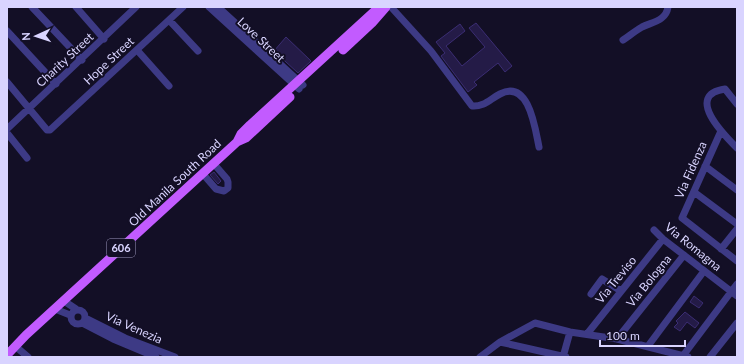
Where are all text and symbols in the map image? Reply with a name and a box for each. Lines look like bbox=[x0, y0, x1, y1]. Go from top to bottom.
street label: Love Street bbox=[235, 14, 289, 66]
north arrow bbox=[16, 16, 56, 56]
street label: Charity Street bbox=[33, 29, 97, 90]
text: N bbox=[19, 32, 32, 41]
street label: Hope Street bbox=[80, 33, 138, 88]
street label: Old Manila South Road bbox=[125, 136, 224, 229]
street label: Via Fidenza bbox=[671, 139, 710, 201]
street label: Via Romagna bbox=[662, 219, 725, 274]
road number: 606 bbox=[107, 239, 135, 257]
street label: Via Bologna bbox=[623, 251, 674, 310]
street label: Via Treviso bbox=[592, 253, 639, 306]
street label: Via Venezia bbox=[104, 308, 165, 347]
scale bar bbox=[600, 322, 685, 348]
text: 100 m bbox=[606, 328, 640, 343]

